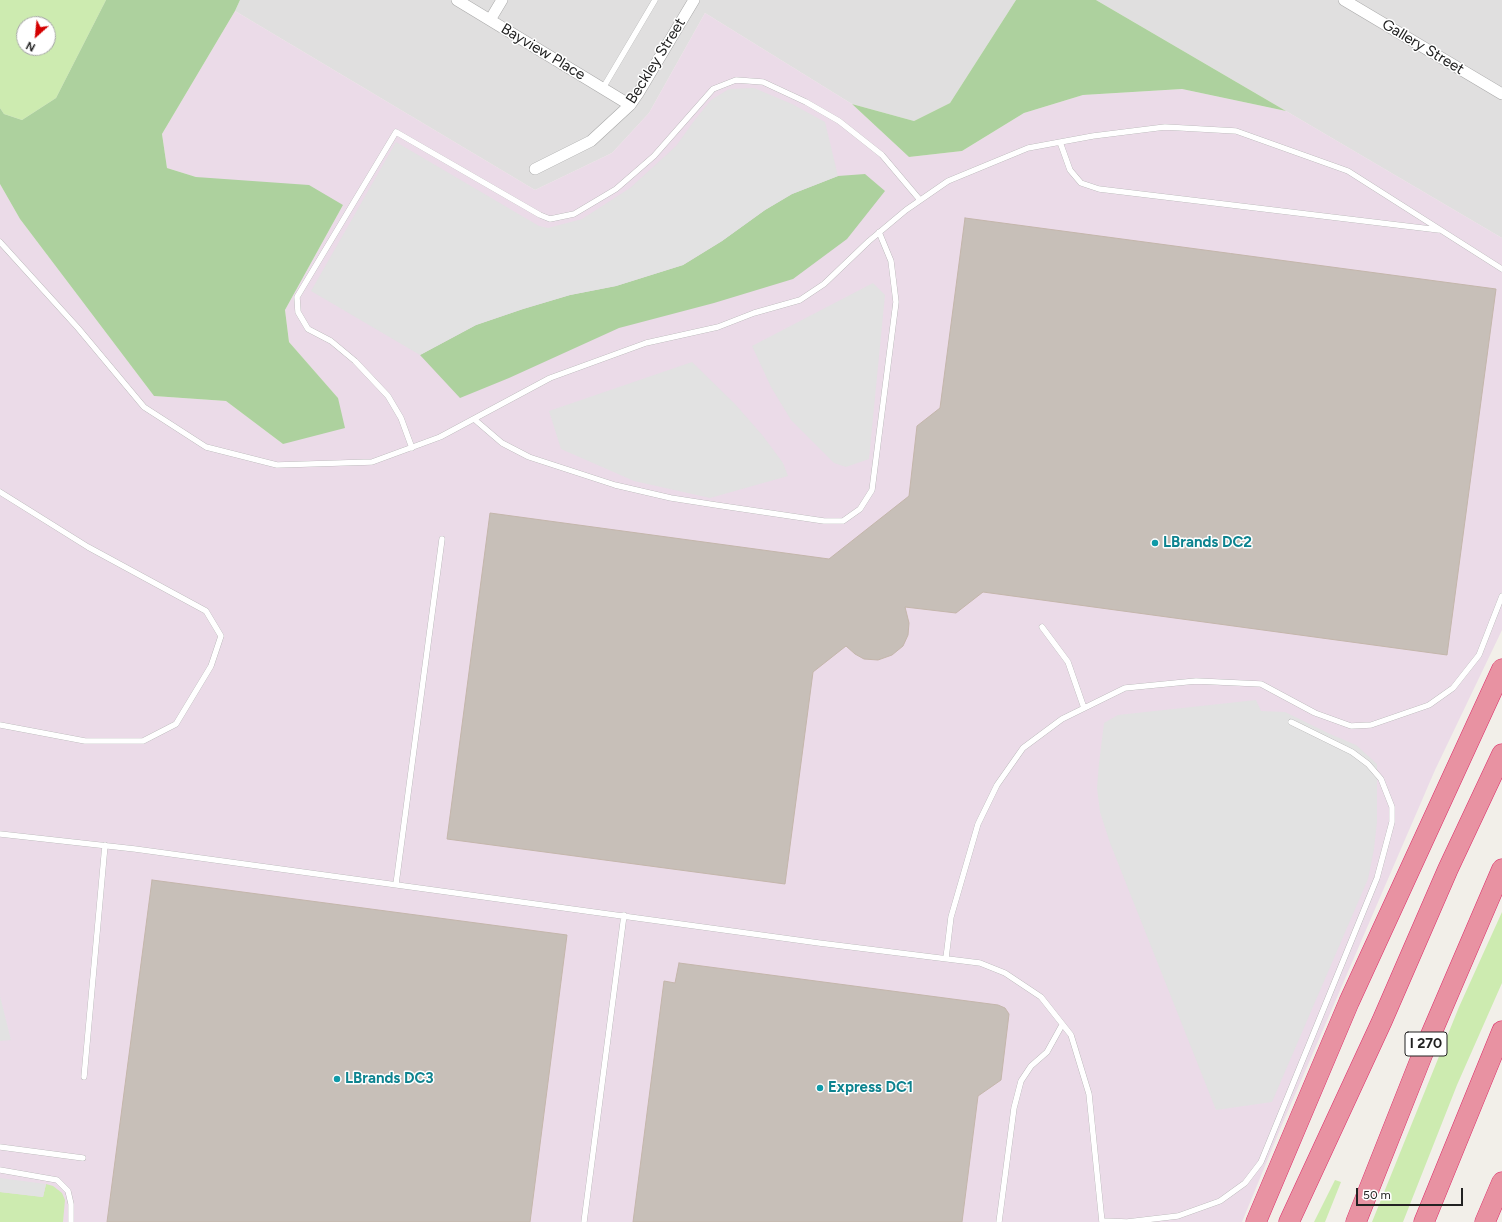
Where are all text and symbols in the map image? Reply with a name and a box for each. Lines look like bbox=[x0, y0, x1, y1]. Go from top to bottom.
street label: Beckley Street bbox=[622, 15, 690, 107]
street label: Gallery Street bbox=[1379, 15, 1467, 79]
north arrow bbox=[16, 16, 56, 56]
street label: Bayview Place bbox=[498, 20, 588, 84]
text: N bbox=[24, 39, 38, 54]
place label: LBrands DC2 bbox=[1163, 534, 1252, 552]
marker: LBrands DC2 bbox=[1150, 538, 1160, 548]
road number: I 270 bbox=[1405, 1032, 1447, 1056]
place label: LBrands DC3 bbox=[345, 1070, 434, 1088]
marker: LBrands DC3 bbox=[332, 1074, 342, 1084]
place label: Express DC1 bbox=[828, 1079, 913, 1097]
marker: Express DC1 bbox=[815, 1083, 825, 1093]
scale bar bbox=[1358, 1180, 1465, 1206]
text: 50 m bbox=[1363, 1188, 1391, 1202]

